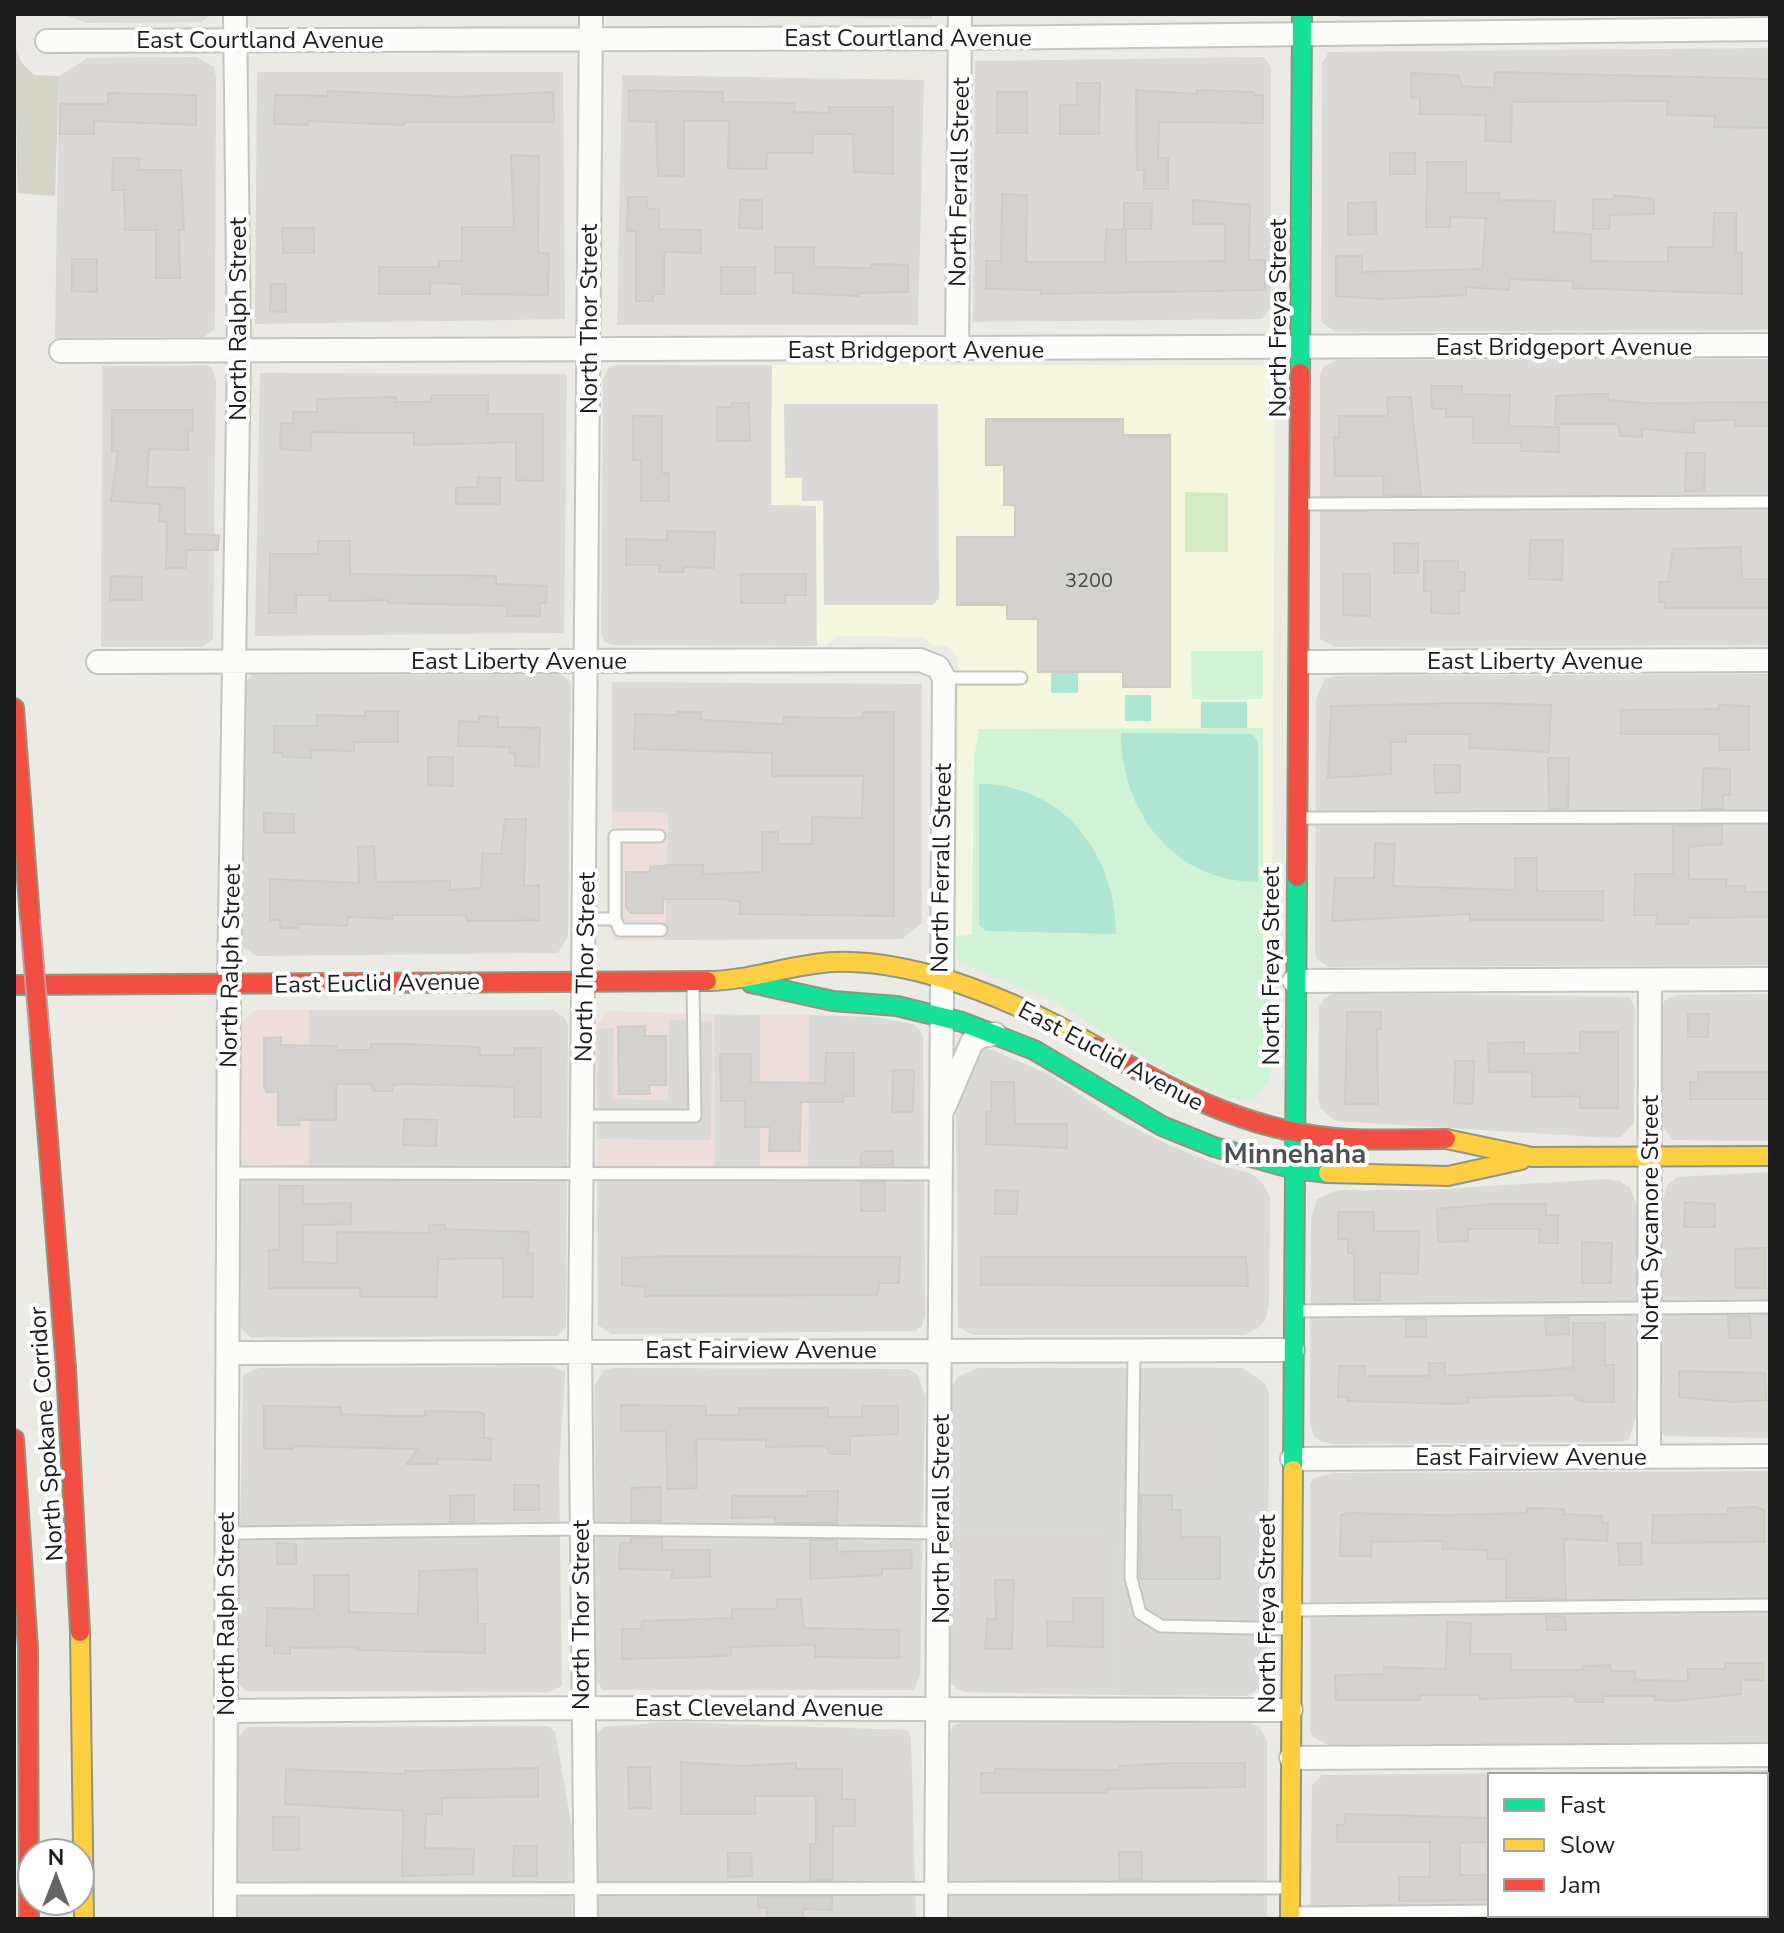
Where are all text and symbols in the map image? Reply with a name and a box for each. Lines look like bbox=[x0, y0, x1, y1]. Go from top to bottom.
street label: East Courtland Avenue bbox=[784, 22, 1032, 54]
street label: East Courtland Avenue bbox=[136, 24, 384, 56]
street label: North Ferrall Street bbox=[941, 76, 977, 287]
street label: North Ralph Street bbox=[222, 217, 254, 421]
street label: North Freya Street bbox=[1262, 218, 1294, 417]
street label: North Thor Street bbox=[573, 223, 605, 414]
street label: East Bridgeport Avenue bbox=[1436, 331, 1692, 363]
street label: East Bridgeport Avenue bbox=[788, 334, 1044, 366]
house number: 3200 bbox=[1065, 567, 1113, 594]
street label: East Liberty Avenue bbox=[411, 645, 627, 677]
street label: East Liberty Avenue bbox=[1427, 645, 1643, 677]
street label: North Ferrall Street bbox=[923, 762, 959, 973]
street label: North Ralph Street bbox=[212, 863, 248, 1068]
street label: North Freya Street bbox=[1255, 866, 1287, 1065]
street label: North Thor Street bbox=[567, 871, 603, 1062]
street label: East Euclid Avenue bbox=[274, 965, 480, 1001]
street label: East Euclid Avenue bbox=[1013, 994, 1209, 1118]
street label: North Sycamore Street bbox=[1634, 1095, 1666, 1341]
district label: Minnehaha bbox=[1224, 1135, 1366, 1173]
street label: North Spokane Corridor bbox=[21, 1305, 71, 1562]
street label: East Fairview Avenue bbox=[645, 1334, 877, 1366]
street label: North Ferrall Street bbox=[925, 1414, 957, 1624]
street label: East Fairview Avenue bbox=[1415, 1441, 1647, 1473]
street label: North Ralph Street bbox=[210, 1512, 242, 1716]
street label: North Freya Street bbox=[1251, 1514, 1283, 1713]
street label: North Thor Street bbox=[565, 1519, 597, 1710]
street label: East Cleveland Avenue bbox=[635, 1692, 883, 1724]
legend bbox=[1488, 1773, 1768, 1917]
text: Fast bbox=[1560, 1789, 1606, 1821]
text: Slow bbox=[1560, 1829, 1615, 1861]
north arrow bbox=[16, 1837, 96, 1917]
text: N bbox=[48, 1843, 64, 1873]
text: Jam bbox=[1559, 1869, 1601, 1901]

